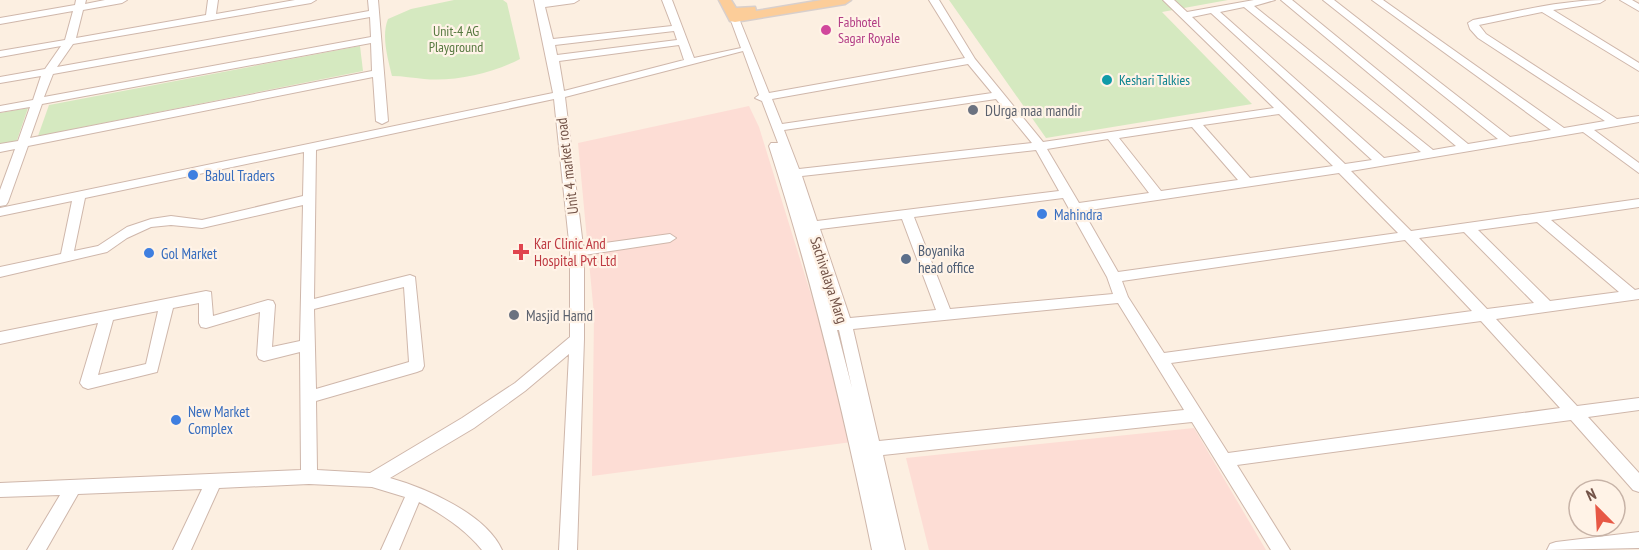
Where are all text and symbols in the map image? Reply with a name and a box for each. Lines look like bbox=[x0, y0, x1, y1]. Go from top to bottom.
place label: Fabhotel Sagar Royale bbox=[838, 13, 900, 47]
park label: Unit-4 AG Playground bbox=[429, 22, 483, 56]
marker: Fabhotel Sagar Royale bbox=[819, 23, 833, 37]
place label: Keshari Talkies bbox=[1119, 71, 1190, 89]
marker: Keshari Talkies bbox=[1100, 73, 1114, 87]
place label: DUrga maa mandir bbox=[985, 101, 1083, 120]
marker: DUrga maa mandir bbox=[966, 103, 980, 117]
street label: Unit 4 market road bbox=[552, 117, 582, 215]
place label: Babul Traders bbox=[205, 166, 275, 185]
marker: Babul Traders bbox=[186, 168, 200, 182]
place label: Mahindra bbox=[1054, 205, 1103, 224]
marker: Mahindra bbox=[1035, 207, 1049, 221]
place label: Kar Clinic And Hospital Pvt Ltd bbox=[534, 234, 616, 270]
street label: Sachivalaya Marg bbox=[806, 234, 852, 326]
place label: Boyanika head office bbox=[918, 241, 975, 277]
marker: Kar Clinic And Hospital Pvt Ltd bbox=[512, 243, 530, 261]
place label: Gol Market bbox=[161, 244, 217, 263]
marker: Gol Market bbox=[142, 246, 156, 260]
marker: Boyanika head office bbox=[899, 252, 913, 266]
place label: Masjid Hamd bbox=[526, 306, 593, 325]
marker: Masjid Hamd bbox=[507, 308, 521, 322]
place label: New Market Complex bbox=[188, 402, 250, 438]
marker: New Market Complex bbox=[169, 413, 183, 427]
north arrow bbox=[1567, 478, 1627, 538]
text: N bbox=[1583, 483, 1599, 505]

